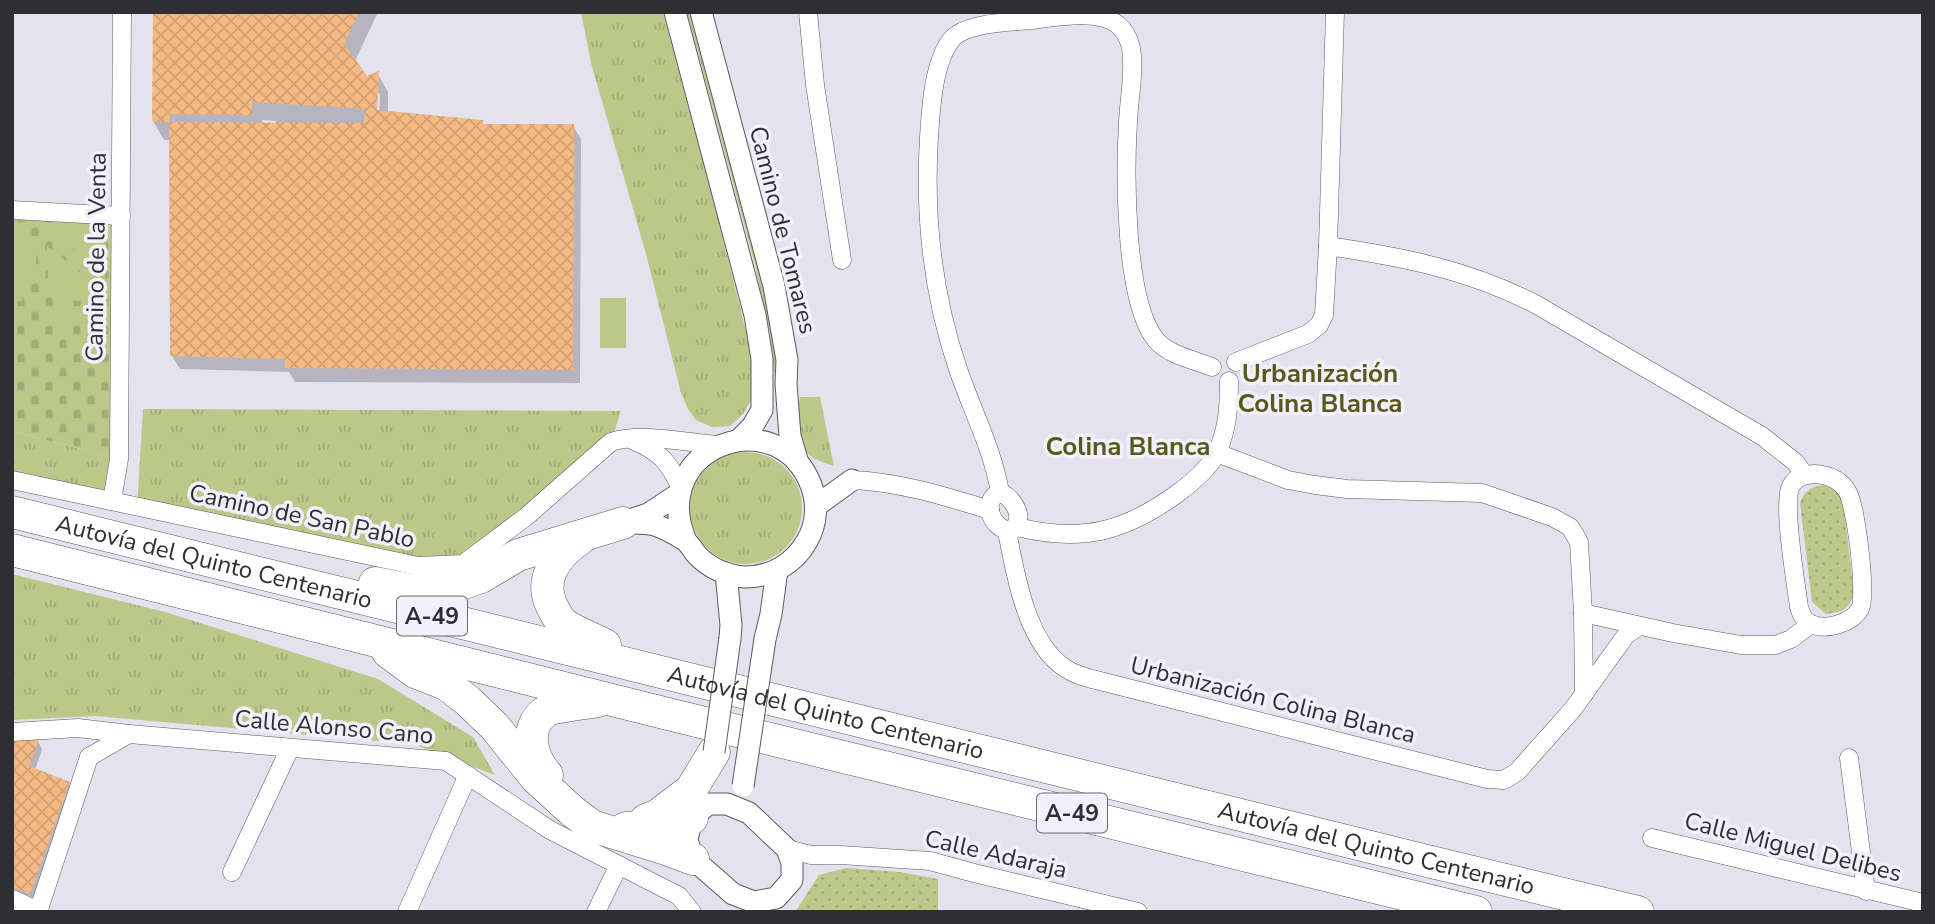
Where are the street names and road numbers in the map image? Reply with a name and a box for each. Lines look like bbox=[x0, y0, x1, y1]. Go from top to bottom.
street label: Camino de Tomares bbox=[742, 123, 824, 337]
street label: Camino de la Venta bbox=[78, 152, 114, 362]
street label: Camino de San Pablo bbox=[186, 476, 418, 556]
street label: Autovía del Quinto Centenario bbox=[52, 507, 376, 616]
road number: A-49 bbox=[397, 596, 467, 636]
street label: Urbanización Colina Blanca bbox=[1127, 649, 1419, 751]
street label: Autovía del Quinto Centenario bbox=[664, 658, 987, 767]
street label: Calle Alonso Cano bbox=[233, 702, 435, 752]
road number: A-49 bbox=[1037, 793, 1107, 832]
street label: Autovía del Quinto Centenario bbox=[1215, 794, 1538, 902]
street label: Calle Miguel Delibes bbox=[1681, 805, 1905, 889]
street label: Calle Adaraja bbox=[922, 822, 1070, 886]

